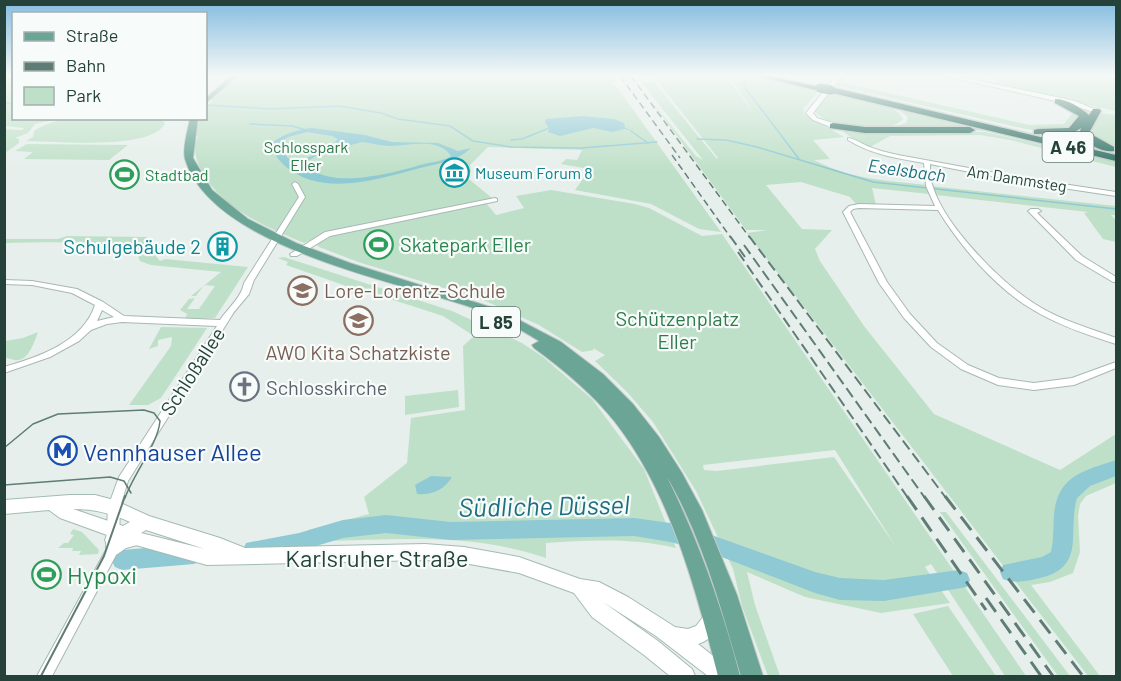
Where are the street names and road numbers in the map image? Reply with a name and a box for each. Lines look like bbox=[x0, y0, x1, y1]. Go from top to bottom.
road number: A 46 bbox=[1042, 132, 1094, 162]
street label: Am Dammsteg bbox=[966, 161, 1068, 195]
road number: L 85 bbox=[472, 307, 520, 337]
street label: Schloßallee bbox=[155, 322, 229, 420]
street label: Karlsruher Straße bbox=[285, 543, 469, 572]

